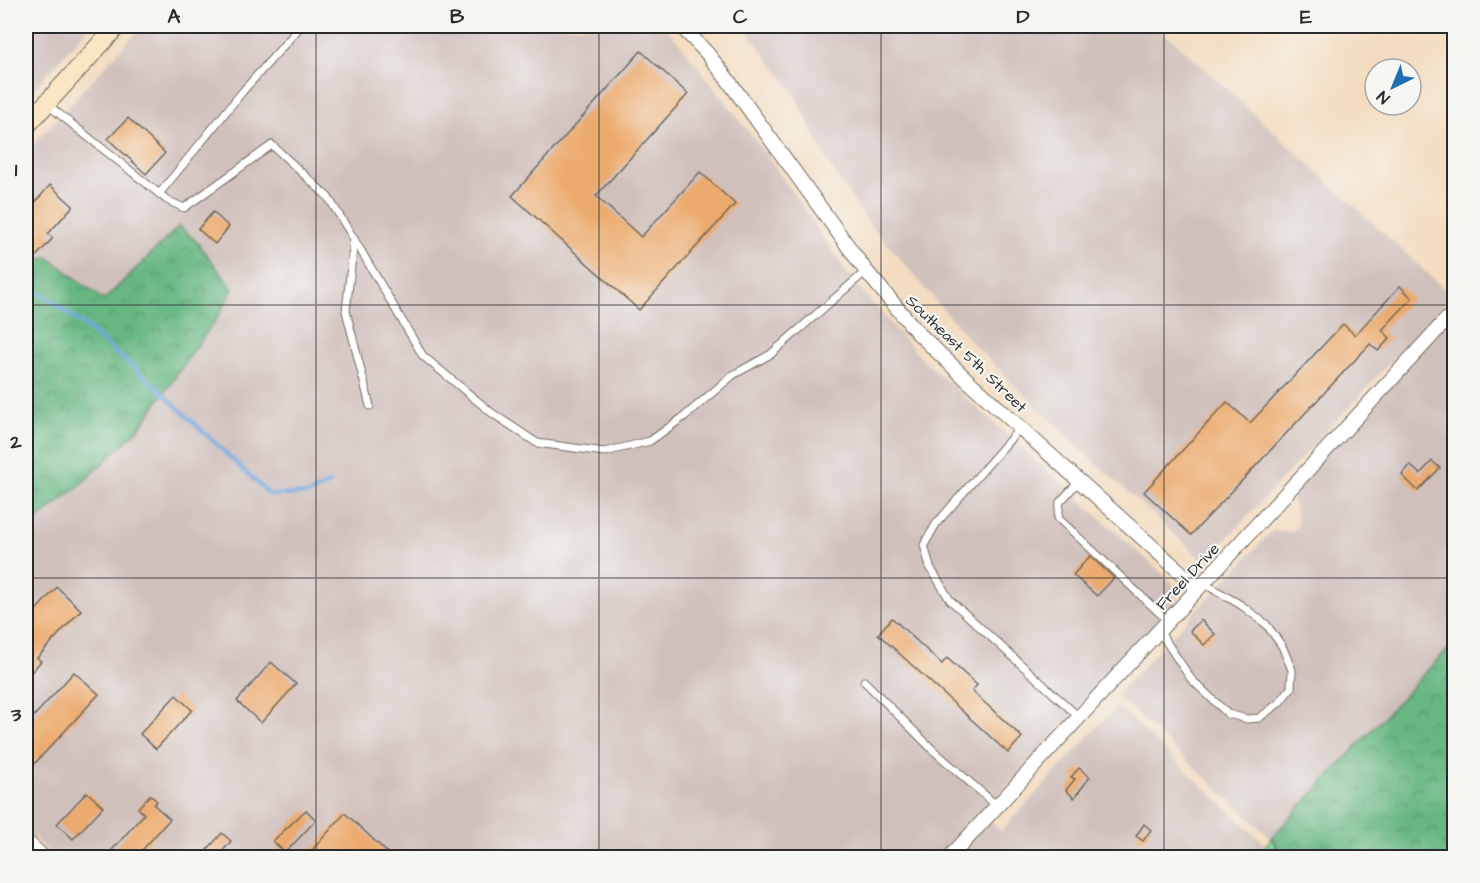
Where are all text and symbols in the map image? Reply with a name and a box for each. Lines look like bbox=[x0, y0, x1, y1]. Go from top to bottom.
text: A bbox=[168, 3, 181, 31]
text: B bbox=[450, 3, 465, 31]
text: C bbox=[733, 3, 748, 31]
text: D bbox=[1017, 3, 1030, 31]
text: E bbox=[1300, 3, 1312, 31]
north arrow bbox=[1363, 57, 1423, 117]
text: N bbox=[1372, 86, 1395, 109]
text: 1 bbox=[15, 156, 18, 184]
street label: Southeast 5th Street bbox=[901, 290, 1032, 418]
text: 2 bbox=[9, 428, 22, 456]
street label: Freel Drive bbox=[1151, 538, 1225, 615]
text: 3 bbox=[10, 701, 22, 729]

